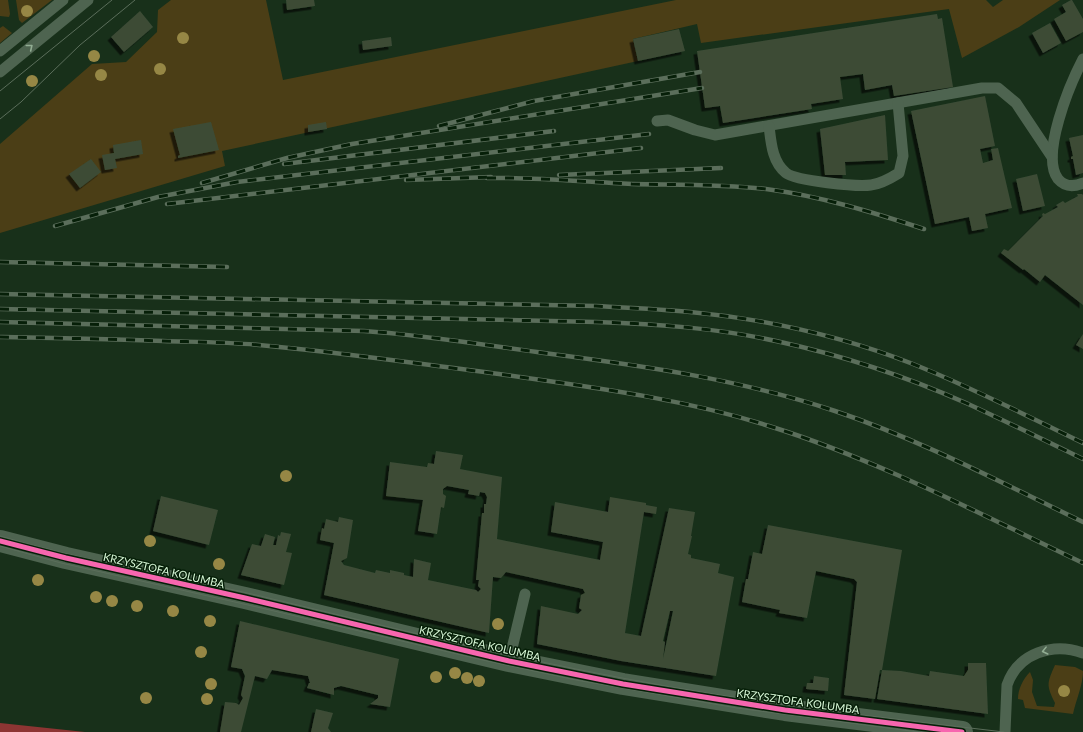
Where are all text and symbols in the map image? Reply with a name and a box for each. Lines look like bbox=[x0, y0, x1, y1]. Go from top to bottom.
one-way arrow bbox=[26, 45, 33, 52]
street label: KRZYSZTOFA KOLUMBA bbox=[102, 550, 226, 590]
street label: KRZYSZTOFA KOLUMBA bbox=[418, 623, 542, 663]
one-way arrow bbox=[1042, 646, 1048, 654]
street label: KRZYSZTOFA KOLUMBA bbox=[736, 686, 861, 716]

